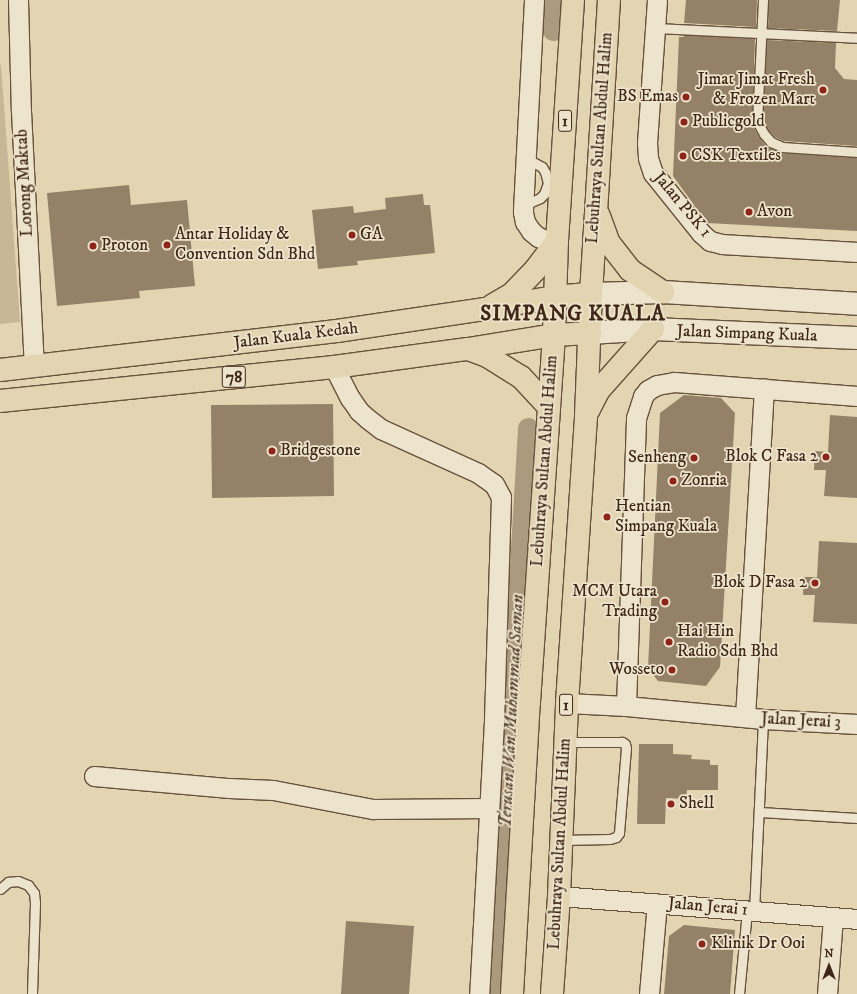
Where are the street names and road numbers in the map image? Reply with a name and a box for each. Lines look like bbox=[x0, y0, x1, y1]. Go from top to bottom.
street label: Lebuhraya Sultan Abdul Halim bbox=[582, 31, 618, 245]
road number: 1 bbox=[558, 107, 572, 135]
street label: Lorong Maktab bbox=[12, 129, 38, 237]
street label: Jalan PSK 1 bbox=[649, 168, 715, 242]
street label: Jalan Kuala Kedah bbox=[233, 318, 359, 354]
street label: Jalan Simpang Kuala bbox=[676, 321, 818, 347]
street label: Lebuhraya Sultan Abdul Halim bbox=[527, 354, 563, 568]
road number: 78 bbox=[221, 363, 247, 391]
road number: 1 bbox=[559, 691, 573, 719]
street label: Jalan Jerai 3 bbox=[761, 709, 841, 733]
street label: Lebuhraya Sultan Abdul Halim bbox=[544, 738, 576, 950]
street label: Jalan Jerai 1 bbox=[667, 893, 749, 921]

